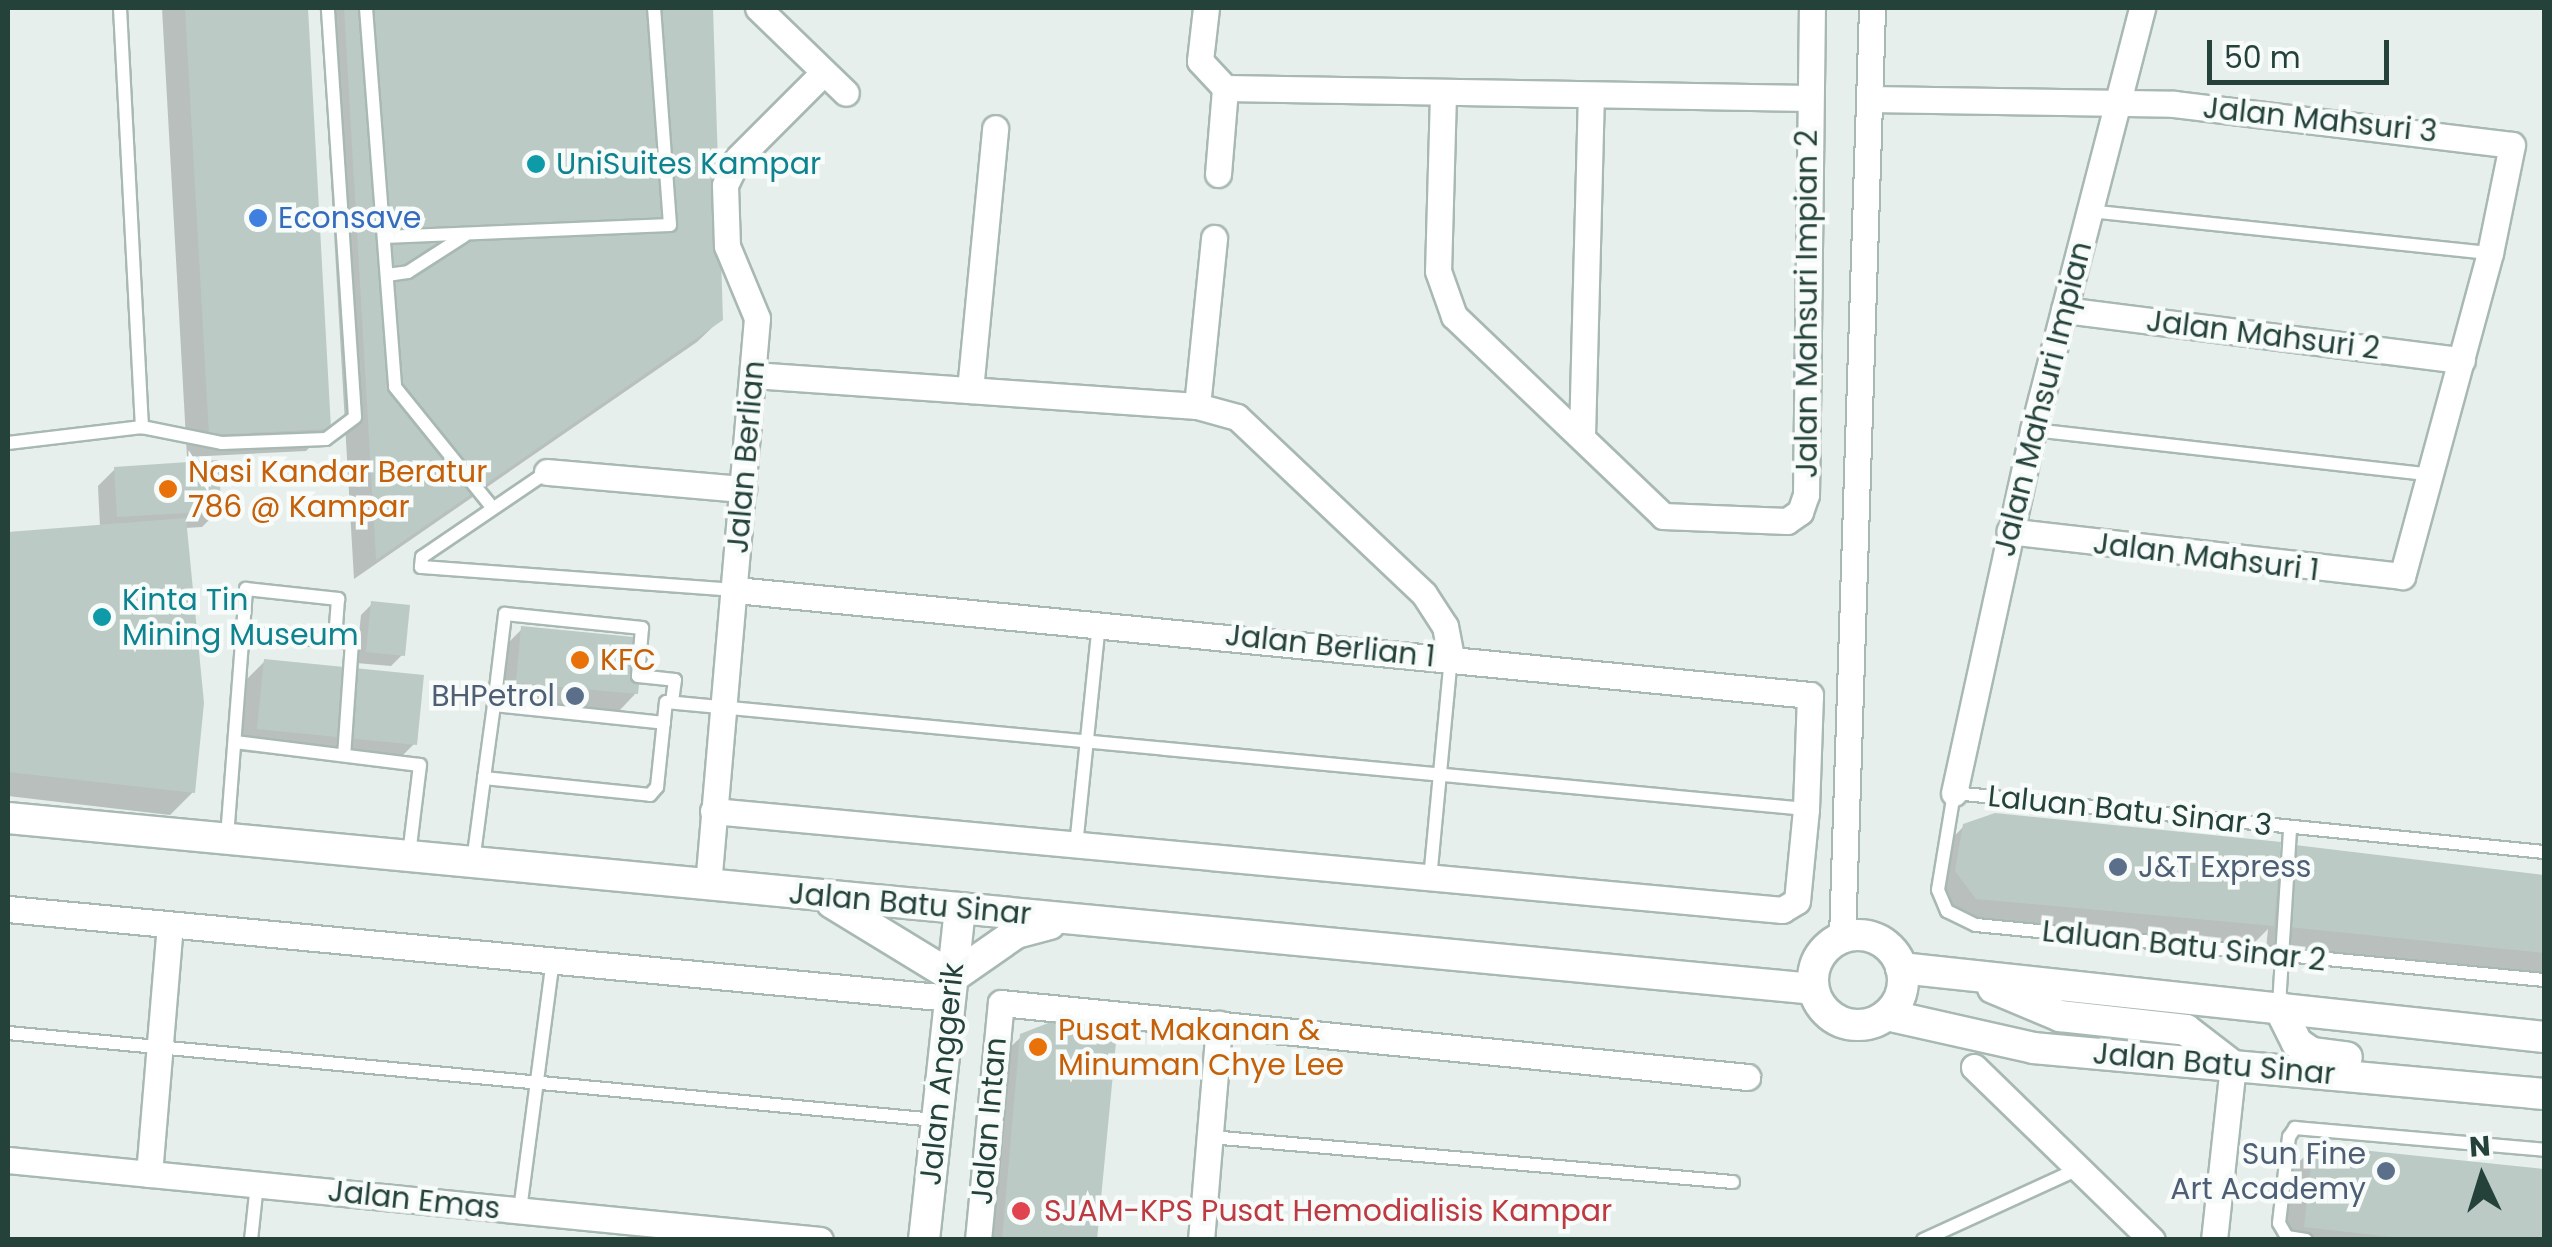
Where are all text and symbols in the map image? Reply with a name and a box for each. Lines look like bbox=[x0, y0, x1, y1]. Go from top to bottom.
scale bar bbox=[2212, 20, 2394, 82]
text: 50 m bbox=[2224, 36, 2301, 79]
street label: Jalan Mahsuri 3 bbox=[2201, 90, 2439, 150]
street label: Jalan Mahsuri Impian 2 bbox=[1789, 130, 1825, 478]
place label: UniSuites Kampar bbox=[556, 146, 821, 182]
marker: UniSuites Kampar bbox=[525, 153, 547, 175]
place label: Econsave bbox=[278, 200, 421, 236]
marker: Econsave bbox=[247, 207, 269, 229]
street label: Jalan Mahsuri Impian bbox=[1986, 238, 2100, 560]
street label: Jalan Mahsuri 2 bbox=[2144, 303, 2382, 367]
street label: Jalan Berlian bbox=[720, 359, 772, 555]
place label: Nasi Kandar Beratur 786 @ Kampar bbox=[188, 454, 487, 524]
marker: Nasi Kandar Beratur 786 @ Kampar bbox=[157, 478, 179, 500]
street label: Jalan Mahsuri 1 bbox=[2091, 525, 2321, 589]
place label: Kinta Tin Mining Museum bbox=[122, 582, 359, 652]
marker: Kinta Tin Mining Museum bbox=[91, 606, 113, 628]
street label: Jalan Berlian 1 bbox=[1223, 617, 1437, 675]
place label: KFC bbox=[600, 642, 656, 678]
marker: KFC bbox=[569, 649, 591, 671]
place label: BHPetrol bbox=[431, 678, 555, 714]
marker: BHPetrol bbox=[564, 685, 586, 707]
street label: Laluan Batu Sinar 3 bbox=[1986, 778, 2274, 844]
place label: J&T Express bbox=[2138, 849, 2311, 885]
marker: J&T Express bbox=[2107, 856, 2129, 878]
street label: Jalan Batu Sinar bbox=[787, 875, 1033, 933]
street label: Laluan Batu Sinar 2 bbox=[2040, 913, 2328, 979]
street label: Jalan Anggerik bbox=[912, 961, 972, 1187]
place label: Pusat Makanan & Minuman Chye Lee bbox=[1058, 1012, 1344, 1082]
street label: Jalan Batu Sinar bbox=[2091, 1035, 2337, 1093]
street label: Jalan Intan bbox=[964, 1036, 1014, 1206]
marker: Pusat Makanan & Minuman Chye Lee bbox=[1027, 1036, 1049, 1058]
text: N bbox=[2468, 1126, 2492, 1167]
north arrow bbox=[2432, 1127, 2532, 1227]
place label: Sun Fine Art Academy bbox=[2170, 1136, 2366, 1206]
marker: Sun Fine Art Academy bbox=[2375, 1160, 2397, 1182]
street label: Jalan Emas bbox=[326, 1173, 502, 1227]
place label: SJAM-KPS Pusat Hemodialisis Kampar bbox=[1044, 1193, 1612, 1229]
marker: SJAM-KPS Pusat Hemodialisis Kampar bbox=[1008, 1198, 1034, 1224]

